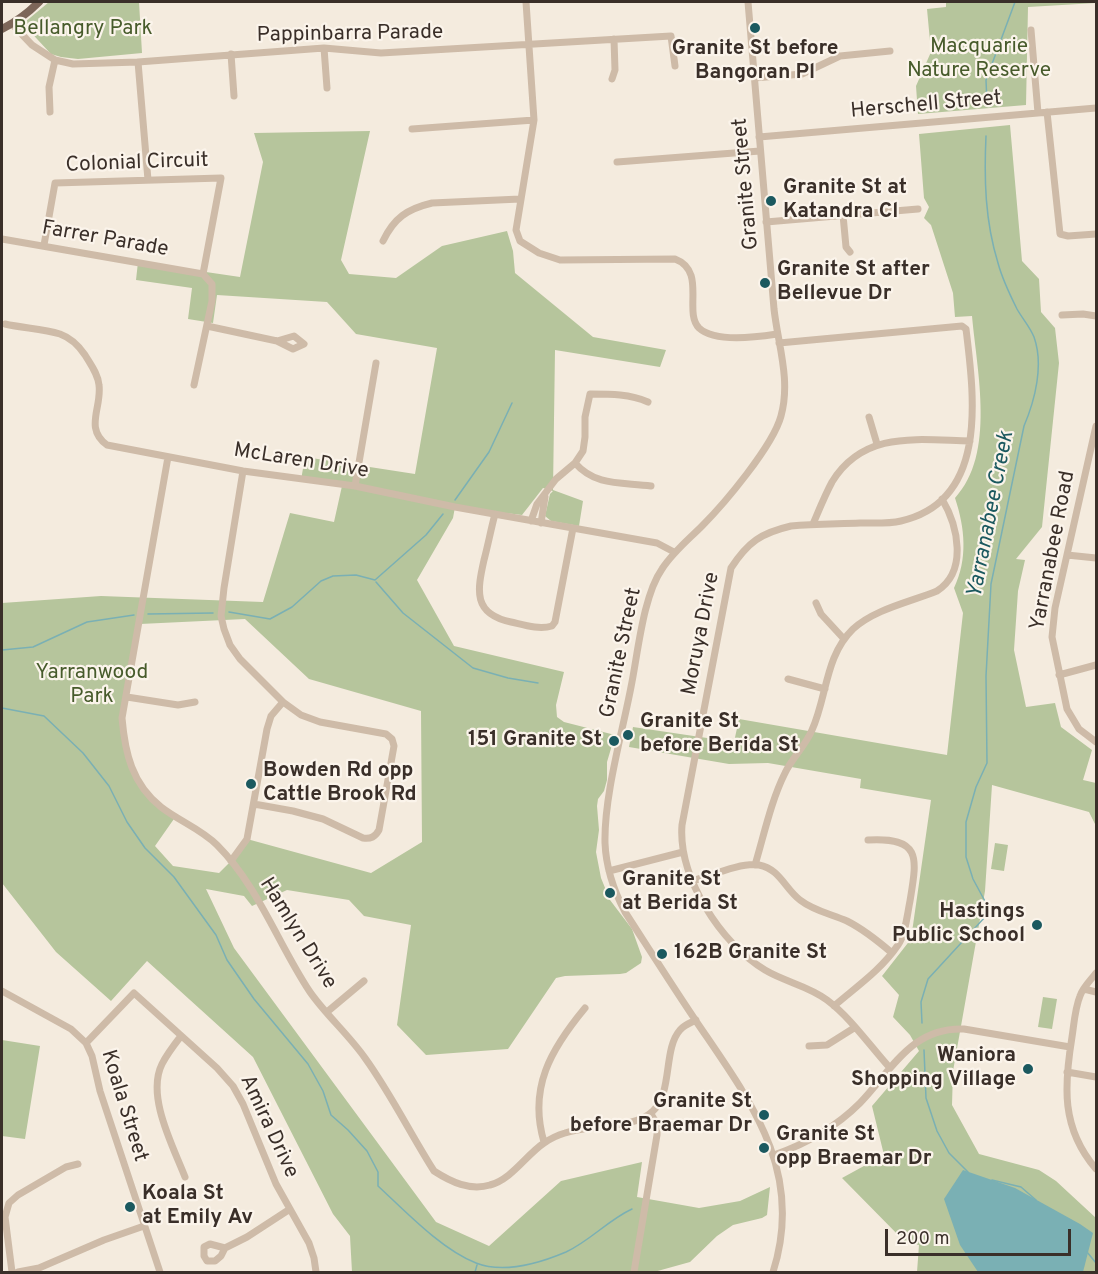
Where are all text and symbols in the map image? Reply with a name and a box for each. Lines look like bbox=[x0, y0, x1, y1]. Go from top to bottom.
park label: Bellangry Park bbox=[13, 17, 153, 43]
street label: Pappinbarra Parade bbox=[257, 21, 443, 49]
marker: Granite St before Bangoran Pl bbox=[748, 21, 762, 35]
park label: Macquarie Nature Reserve bbox=[907, 35, 1051, 85]
place label: Granite St before Bangoran Pl bbox=[672, 37, 838, 87]
street label: Herschell Street bbox=[849, 87, 1003, 125]
street label: Granite Street bbox=[729, 117, 765, 251]
street label: Colonial Circuit bbox=[65, 149, 209, 179]
place label: Granite St at Katandra Cl bbox=[783, 176, 907, 226]
marker: Granite St at Katandra Cl bbox=[764, 194, 778, 208]
street label: Farrer Parade bbox=[40, 216, 170, 264]
place label: Granite St after Bellevue Dr bbox=[777, 258, 930, 308]
marker: Granite St after Bellevue Dr bbox=[758, 276, 772, 290]
water label: Yarranabee Creek bbox=[963, 429, 1021, 601]
street label: McLaren Drive bbox=[232, 439, 370, 485]
street label: Yarranabee Road bbox=[1026, 469, 1082, 633]
street label: Moruya Drive bbox=[678, 570, 726, 698]
street label: Granite Street bbox=[596, 586, 648, 720]
park label: Yarranwood Park bbox=[36, 661, 148, 711]
place label: Granite St before Berida St bbox=[640, 710, 799, 760]
place label: 151 Granite St bbox=[468, 728, 602, 754]
marker: Granite St before Berida St bbox=[621, 728, 635, 742]
marker: 151 Granite St bbox=[607, 734, 621, 748]
place label: Bowden Rd opp Cattle Brook Rd bbox=[263, 759, 417, 809]
marker: Bowden Rd opp Cattle Brook Rd bbox=[244, 777, 258, 791]
place label: Granite St at Berida St bbox=[622, 868, 738, 918]
street label: Hamlyn Drive bbox=[253, 874, 341, 994]
marker: Granite St at Berida St bbox=[603, 886, 617, 900]
place label: Hastings Public School bbox=[892, 900, 1025, 950]
marker: Hastings Public School bbox=[1030, 918, 1044, 932]
place label: 162B Granite St bbox=[674, 941, 827, 967]
marker: 162B Granite St bbox=[655, 947, 669, 961]
place label: Waniora Shopping Village bbox=[851, 1044, 1016, 1094]
street label: Koala Street bbox=[94, 1047, 152, 1165]
marker: Waniora Shopping Village bbox=[1021, 1062, 1035, 1076]
street label: Amira Drive bbox=[233, 1071, 303, 1183]
place label: Granite St before Braemar Dr bbox=[570, 1090, 752, 1140]
marker: Granite St before Braemar Dr bbox=[757, 1108, 771, 1122]
place label: Granite St opp Braemar Dr bbox=[776, 1123, 932, 1173]
marker: Granite St opp Braemar Dr bbox=[757, 1141, 771, 1155]
place label: Koala St at Emily Av bbox=[142, 1182, 253, 1232]
marker: Koala St at Emily Av bbox=[123, 1200, 137, 1214]
scale bar bbox=[888, 1217, 1074, 1255]
text: 200 m bbox=[896, 1228, 949, 1251]

